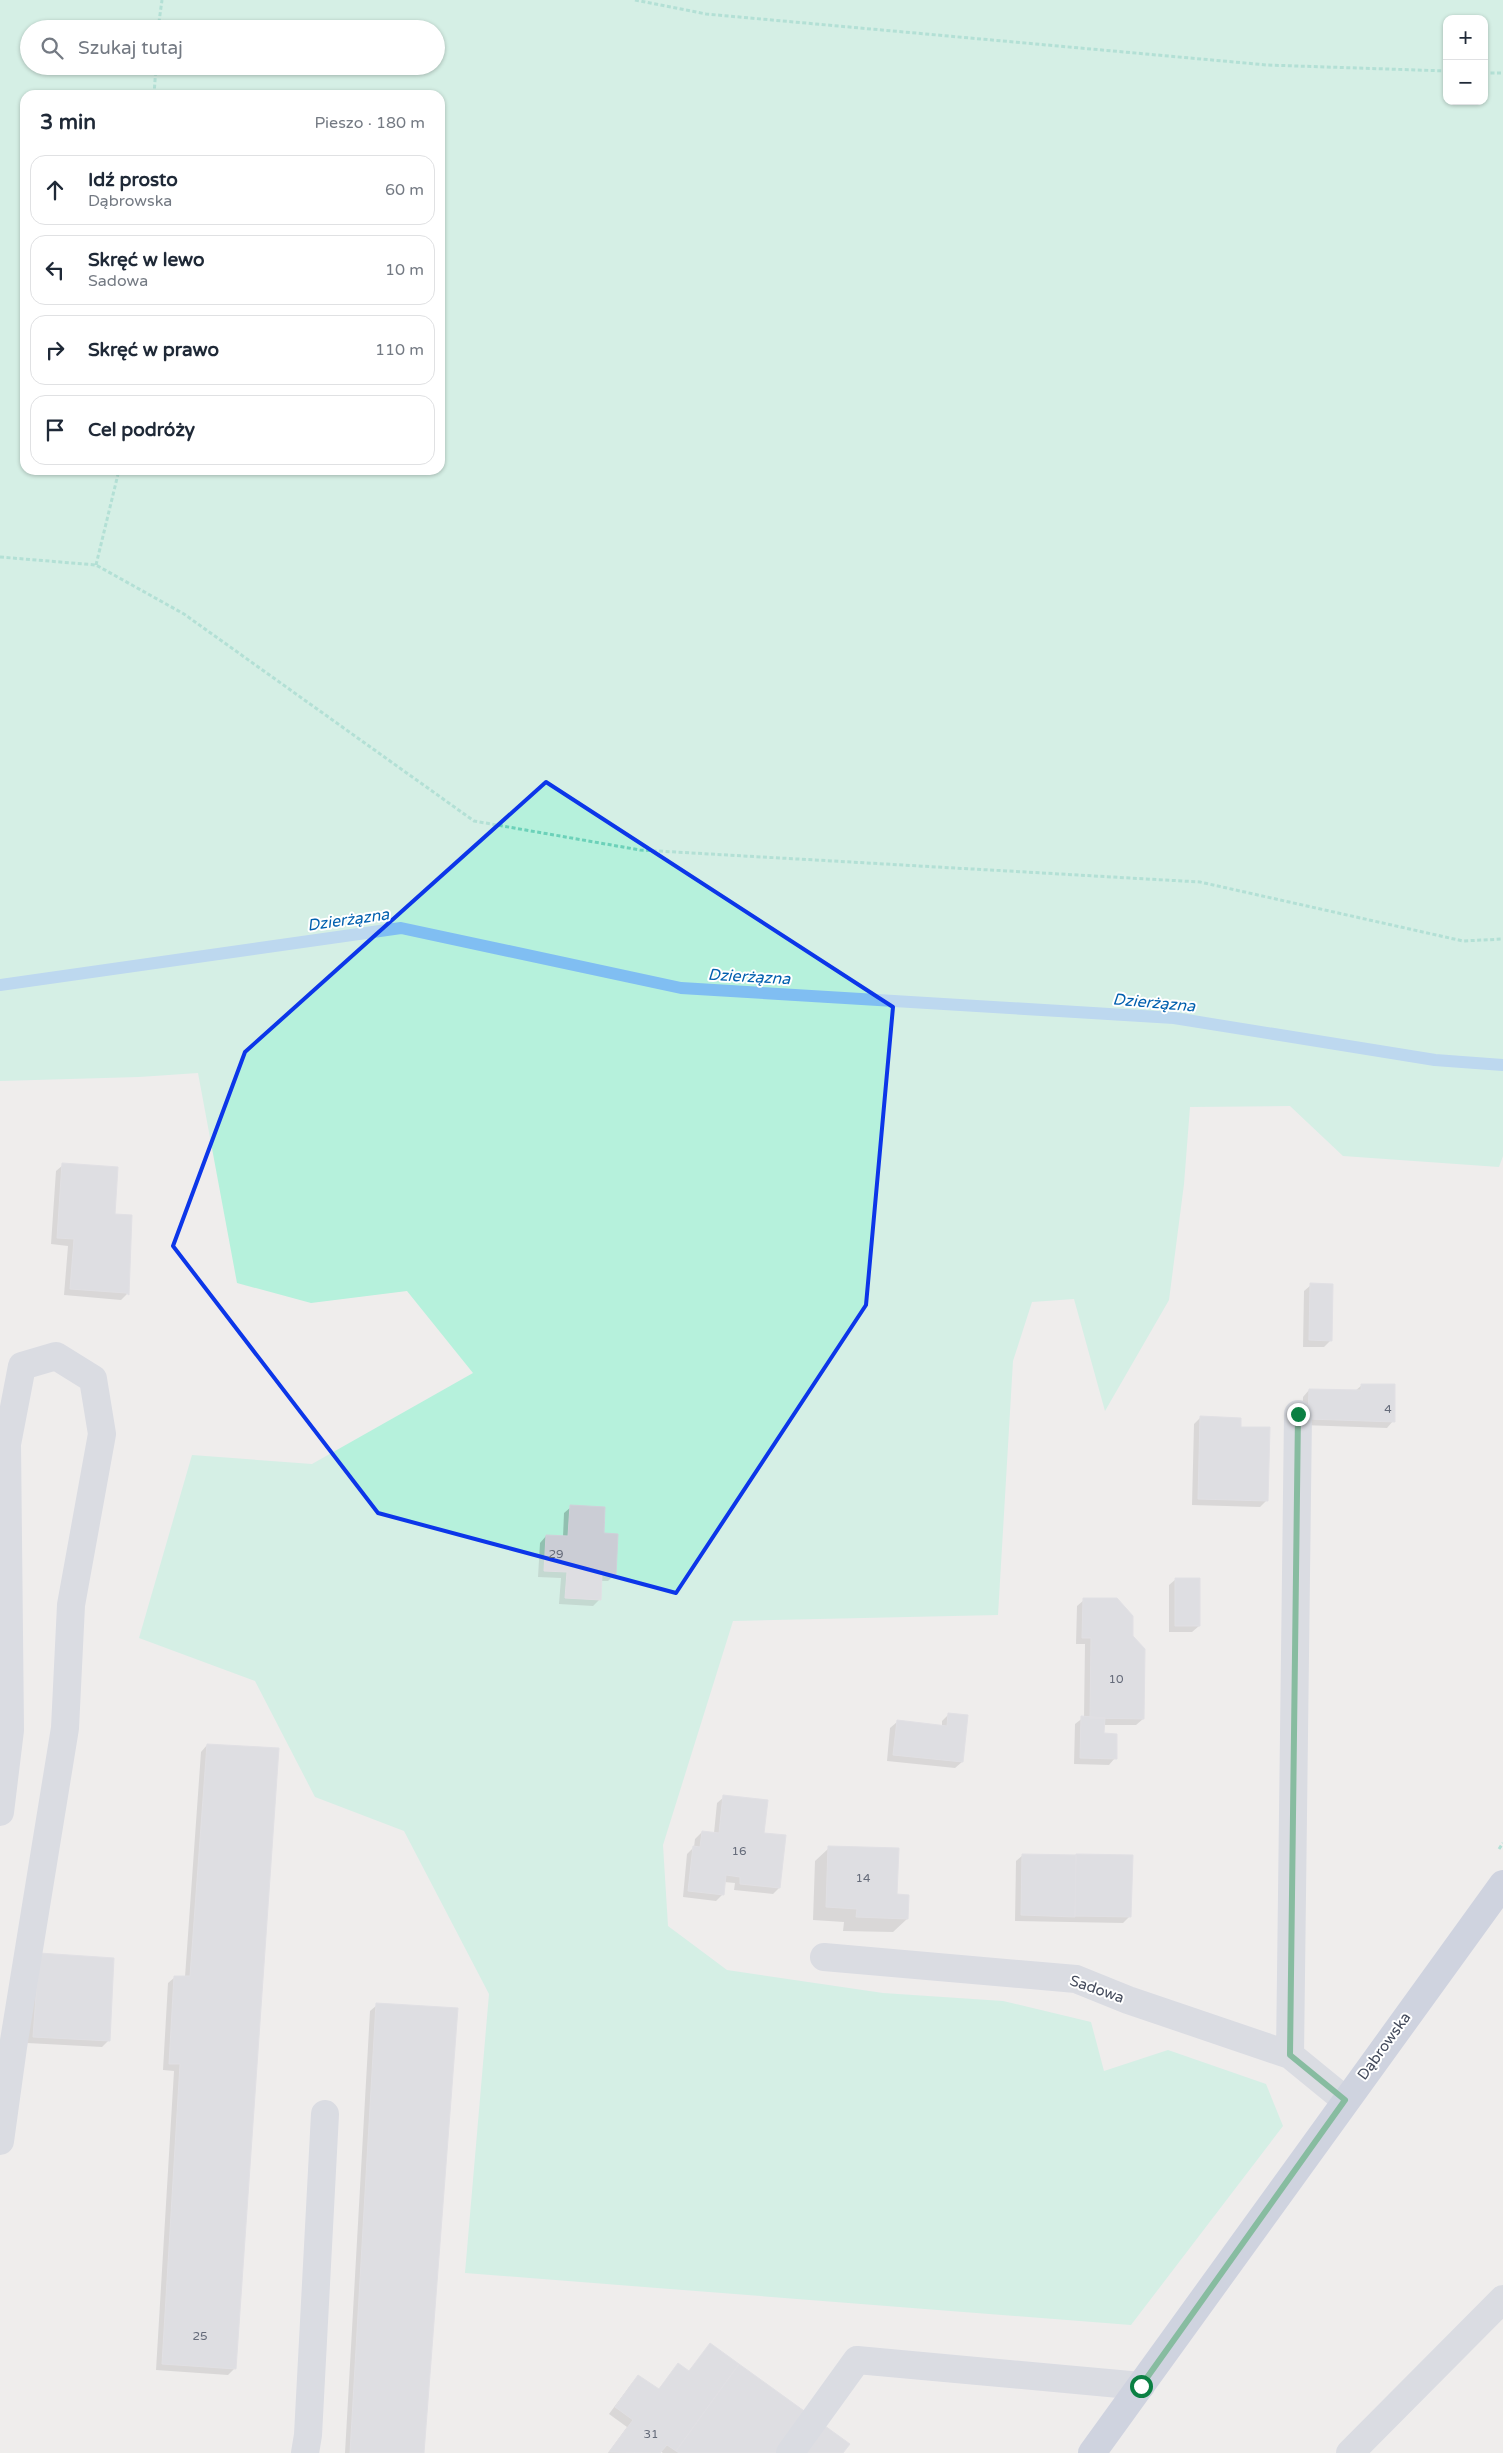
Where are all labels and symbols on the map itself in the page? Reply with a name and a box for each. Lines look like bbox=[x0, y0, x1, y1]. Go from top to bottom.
water label: Dzierżązna bbox=[306, 904, 391, 936]
water label: Dzierżązna bbox=[707, 965, 792, 989]
water label: Dzierżązna bbox=[1112, 989, 1197, 1017]
house number: 4 bbox=[1384, 1402, 1392, 1416]
route end bbox=[1287, 1403, 1310, 1426]
house number: 29 bbox=[548, 1547, 564, 1561]
house number: 10 bbox=[1108, 1672, 1124, 1686]
house number: 16 bbox=[731, 1844, 747, 1858]
house number: 14 bbox=[855, 1871, 871, 1885]
street label: Sadowa bbox=[1067, 1971, 1127, 2007]
street label: Dąbrowska bbox=[1354, 2009, 1414, 2083]
house number: 25 bbox=[192, 2329, 208, 2343]
route start bbox=[1130, 2375, 1153, 2398]
house number: 31 bbox=[643, 2427, 659, 2441]

